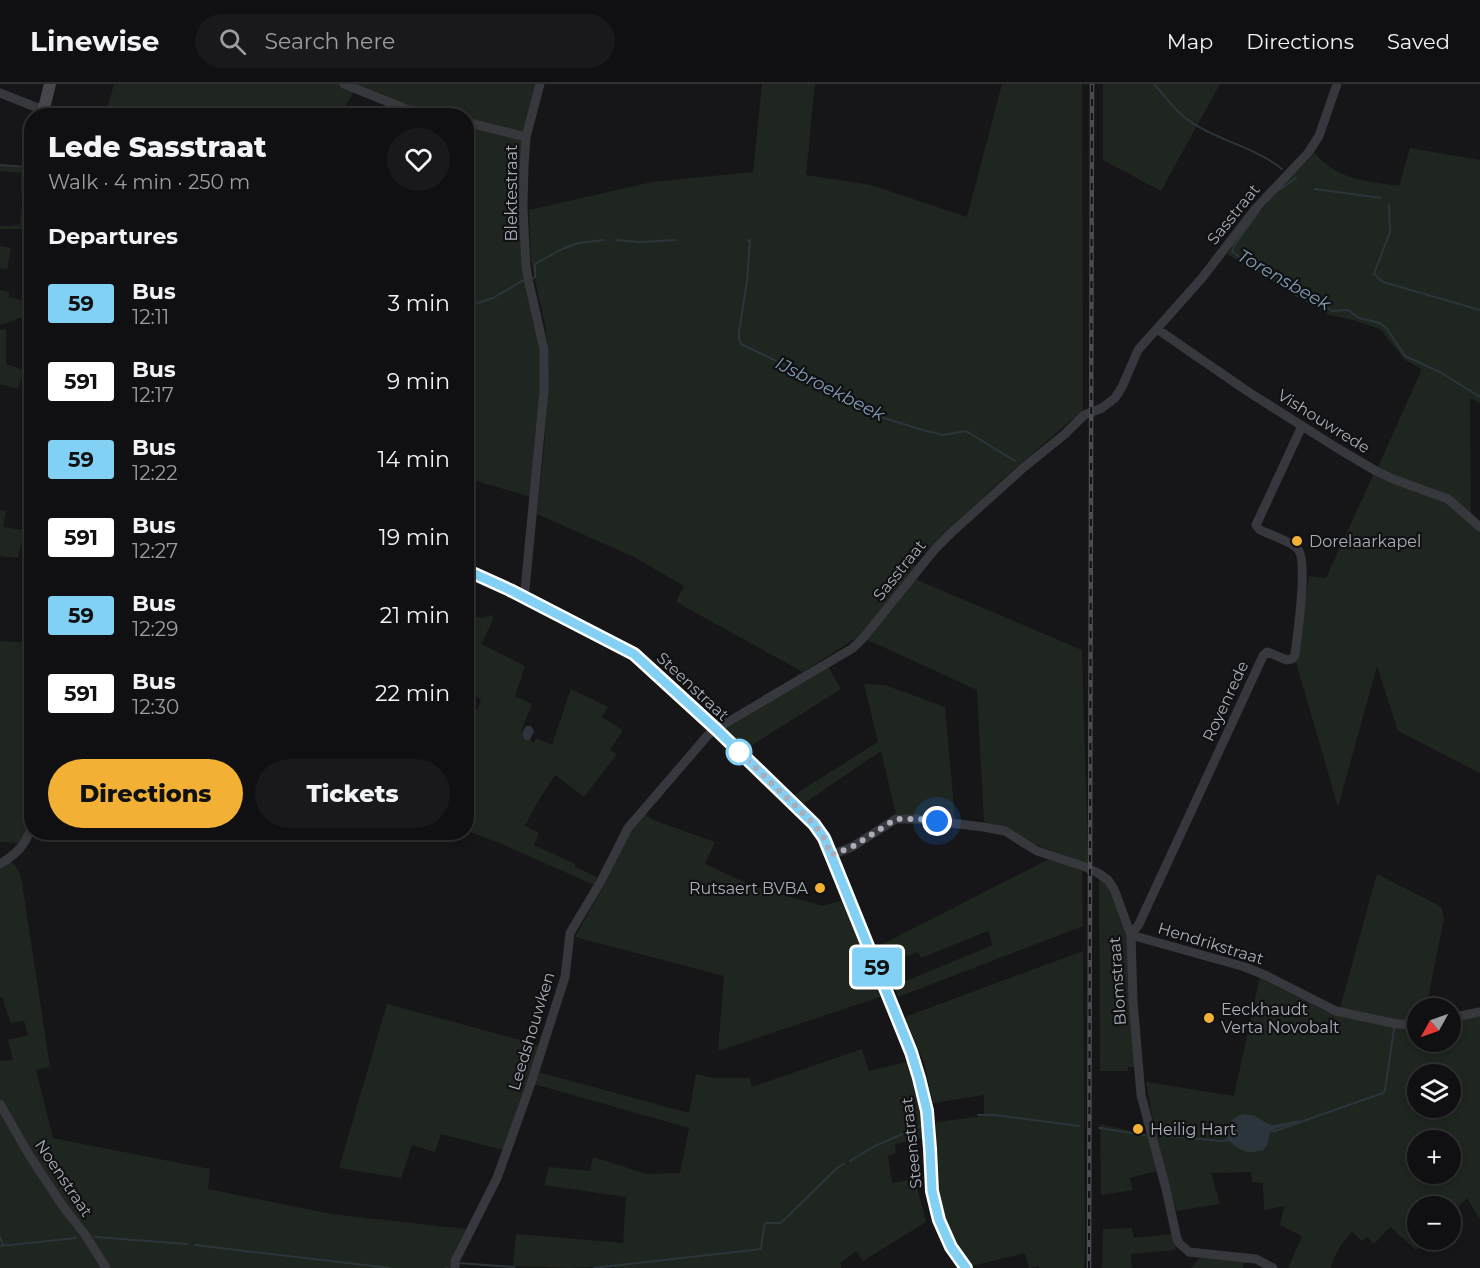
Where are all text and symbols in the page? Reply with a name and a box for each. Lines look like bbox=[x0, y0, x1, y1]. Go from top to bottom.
search box bbox=[195, 14, 615, 68]
text: Linewise bbox=[30, 24, 159, 58]
icon: search bbox=[216, 25, 249, 58]
text: Search here bbox=[264, 28, 395, 55]
text: Map bbox=[1167, 29, 1213, 54]
text: Directions bbox=[1246, 29, 1354, 54]
text: Saved bbox=[1387, 29, 1450, 54]
button: heart bbox=[387, 128, 450, 191]
text: Lede Sasstraat bbox=[48, 130, 267, 164]
street label: Blektestraat bbox=[502, 144, 521, 241]
text: Walk · 4 min · 250 m bbox=[48, 170, 250, 194]
street label: Sasstraat bbox=[1203, 180, 1264, 248]
text: Departures bbox=[48, 223, 178, 250]
water label: Torensbeek bbox=[1233, 244, 1336, 316]
text: Bus bbox=[132, 278, 176, 305]
text: 3 min bbox=[388, 290, 450, 317]
text: 59 bbox=[68, 291, 94, 316]
text: 12:11 bbox=[132, 305, 169, 329]
water label: IJsbroekbeek bbox=[772, 352, 889, 427]
text: Bus bbox=[132, 356, 176, 383]
text: 9 min bbox=[387, 368, 450, 395]
text: 591 bbox=[64, 369, 98, 394]
text: 12:17 bbox=[132, 383, 174, 407]
street label: Vishouwrede bbox=[1274, 386, 1373, 457]
text: Bus bbox=[132, 434, 176, 461]
text: 14 min bbox=[378, 446, 450, 473]
text: 59 bbox=[68, 447, 94, 472]
text: 12:22 bbox=[132, 461, 178, 485]
text: Bus bbox=[132, 512, 176, 539]
text: 19 min bbox=[379, 524, 450, 551]
text: 591 bbox=[64, 525, 98, 550]
place label: Dorelaarkapel bbox=[1309, 532, 1421, 551]
marker: Dorelaarkapel bbox=[1290, 534, 1304, 548]
street label: Sasstraat bbox=[869, 536, 930, 604]
text: 12:27 bbox=[132, 539, 178, 563]
text: Bus bbox=[132, 590, 176, 617]
text: 21 min bbox=[380, 602, 450, 629]
text: 59 bbox=[68, 603, 94, 628]
text: 12:29 bbox=[132, 617, 178, 641]
street label: Steenstraat bbox=[653, 648, 733, 725]
street label: Royenrede bbox=[1199, 658, 1252, 745]
text: Bus bbox=[132, 668, 176, 695]
text: 22 min bbox=[375, 680, 450, 707]
text: 591 bbox=[64, 681, 98, 706]
text: 12:30 bbox=[132, 695, 179, 719]
unlabelled marker bbox=[726, 739, 752, 765]
button: Directions bbox=[48, 759, 243, 828]
button: Tickets bbox=[255, 759, 450, 828]
your location bbox=[922, 806, 952, 836]
place label: Rutsaert BVBA bbox=[689, 879, 809, 898]
marker: Rutsaert BVBA bbox=[813, 881, 827, 895]
street label: Hendrikstraat bbox=[1156, 918, 1267, 969]
street label: Blomstraat bbox=[1105, 936, 1130, 1026]
line badge: 59 bbox=[850, 948, 904, 986]
text: 59 bbox=[864, 955, 890, 980]
street label: Leedshouwken bbox=[504, 970, 558, 1093]
north arrow bbox=[1407, 998, 1461, 1052]
map controls bbox=[1407, 998, 1461, 1250]
place label: Eeckhaudt Verta Novobalt bbox=[1221, 1000, 1340, 1037]
marker: Eeckhaudt Verta Novobalt bbox=[1202, 1011, 1216, 1025]
button: layers bbox=[1407, 1064, 1461, 1118]
street label: Steenstraat bbox=[897, 1096, 926, 1190]
place label: Heilig Hart bbox=[1150, 1120, 1237, 1139]
marker: Heilig Hart bbox=[1131, 1122, 1145, 1136]
button: + bbox=[1407, 1130, 1461, 1184]
street label: Noenstraat bbox=[31, 1136, 97, 1221]
button: − bbox=[1407, 1196, 1461, 1250]

